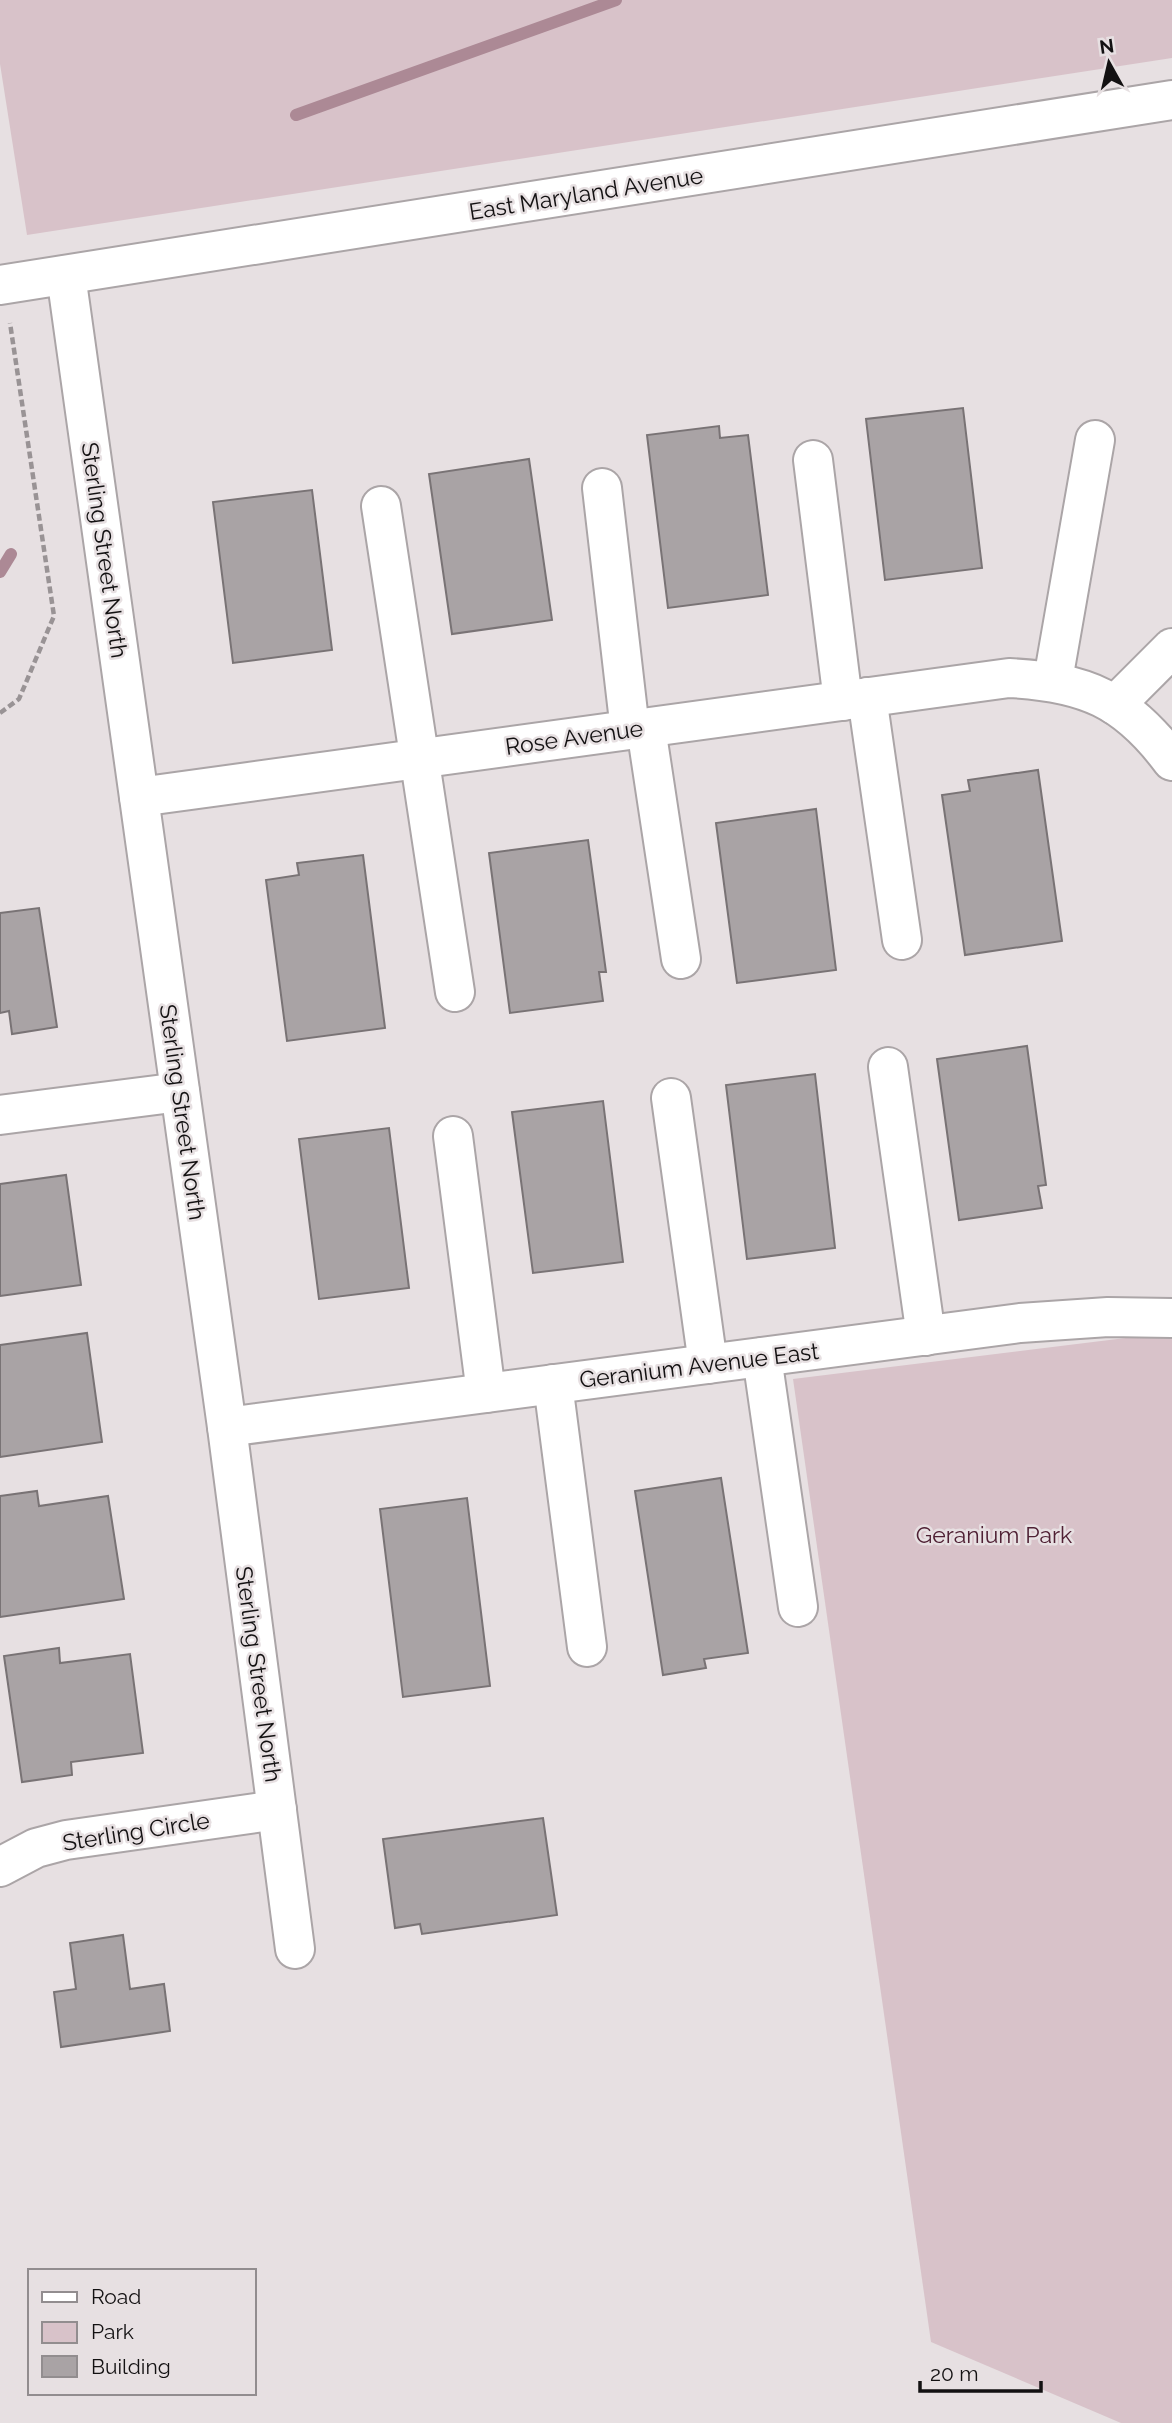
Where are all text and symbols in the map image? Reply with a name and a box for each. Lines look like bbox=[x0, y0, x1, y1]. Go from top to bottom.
north arrow bbox=[1074, 28, 1144, 98]
text: N bbox=[1098, 34, 1115, 58]
street label: East Maryland Avenue bbox=[467, 161, 705, 225]
street label: Sterling Street North bbox=[76, 440, 134, 660]
street label: Rose Avenue bbox=[503, 714, 645, 760]
street label: Sterling Street North bbox=[154, 1002, 212, 1222]
street label: Geranium Avenue East bbox=[578, 1337, 820, 1393]
park label: Geranium Park bbox=[916, 1521, 1072, 1548]
street label: Sterling Street North bbox=[230, 1564, 288, 1784]
street label: Sterling Circle bbox=[61, 1806, 211, 1856]
legend bbox=[28, 2269, 256, 2395]
text: Road bbox=[91, 2284, 141, 2309]
text: Park bbox=[91, 2319, 134, 2344]
scale bar bbox=[920, 2350, 1041, 2394]
text: Building bbox=[91, 2354, 171, 2379]
text: 20 m bbox=[930, 2361, 978, 2386]

